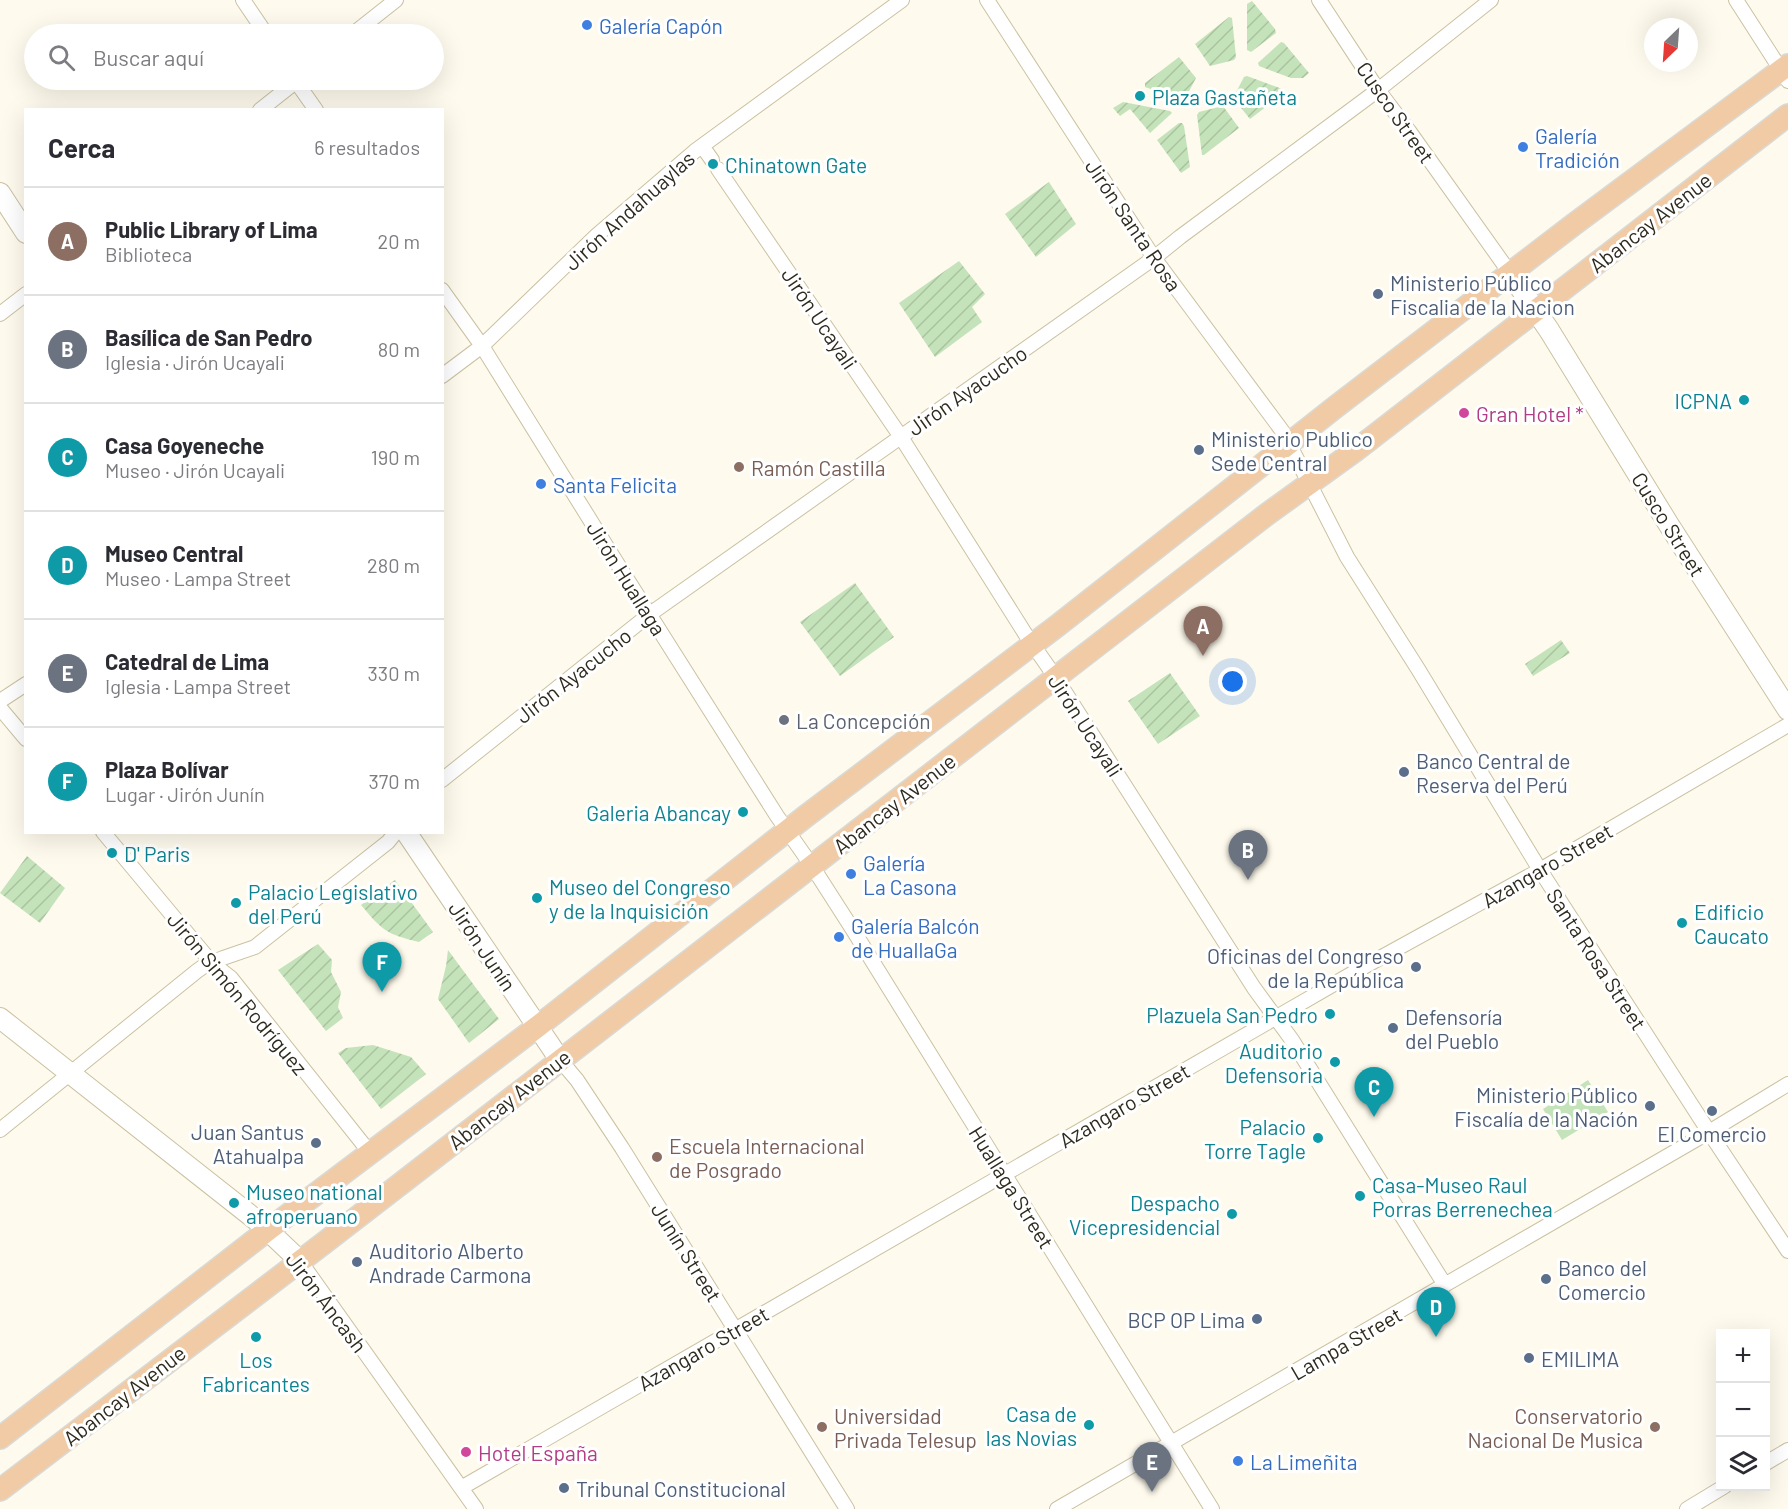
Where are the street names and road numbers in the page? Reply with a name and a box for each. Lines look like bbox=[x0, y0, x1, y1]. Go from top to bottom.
street label: Cusco Street bbox=[1352, 57, 1440, 167]
street label: Jirón Andahuaylas bbox=[559, 145, 699, 275]
street label: Jirón Santa Rosa bbox=[1081, 154, 1187, 296]
street label: Abancay Avenue bbox=[1584, 167, 1716, 277]
street label: Jirón Ucayali bbox=[777, 262, 863, 374]
street label: Jirón Ayacucho bbox=[903, 340, 1031, 440]
street label: Cusco Street bbox=[1627, 467, 1711, 581]
street label: Jirón Huallaga bbox=[582, 516, 672, 640]
street label: Jirón Ayacucho bbox=[510, 622, 636, 728]
street label: Jirón Ucayali bbox=[1044, 669, 1128, 781]
street label: Abancay Avenue bbox=[828, 748, 960, 858]
street label: Azangaro Street bbox=[1477, 818, 1617, 912]
street label: Santa Rosa Street bbox=[1542, 884, 1652, 1034]
street label: Jirón Junín bbox=[444, 897, 522, 995]
street label: Jirón Simón Rodríguez bbox=[163, 907, 313, 1079]
street label: Abancay Avenue bbox=[443, 1044, 575, 1154]
street label: Azangaro Street bbox=[1054, 1058, 1194, 1152]
street label: Huallaga Street bbox=[964, 1121, 1060, 1253]
street label: Junín Street bbox=[647, 1198, 727, 1306]
street label: Jirón Áncash bbox=[281, 1247, 373, 1357]
street label: Azangaro Street bbox=[633, 1301, 773, 1395]
street label: Lampa Street bbox=[1286, 1301, 1406, 1385]
street label: Abancay Avenue bbox=[58, 1340, 190, 1450]

